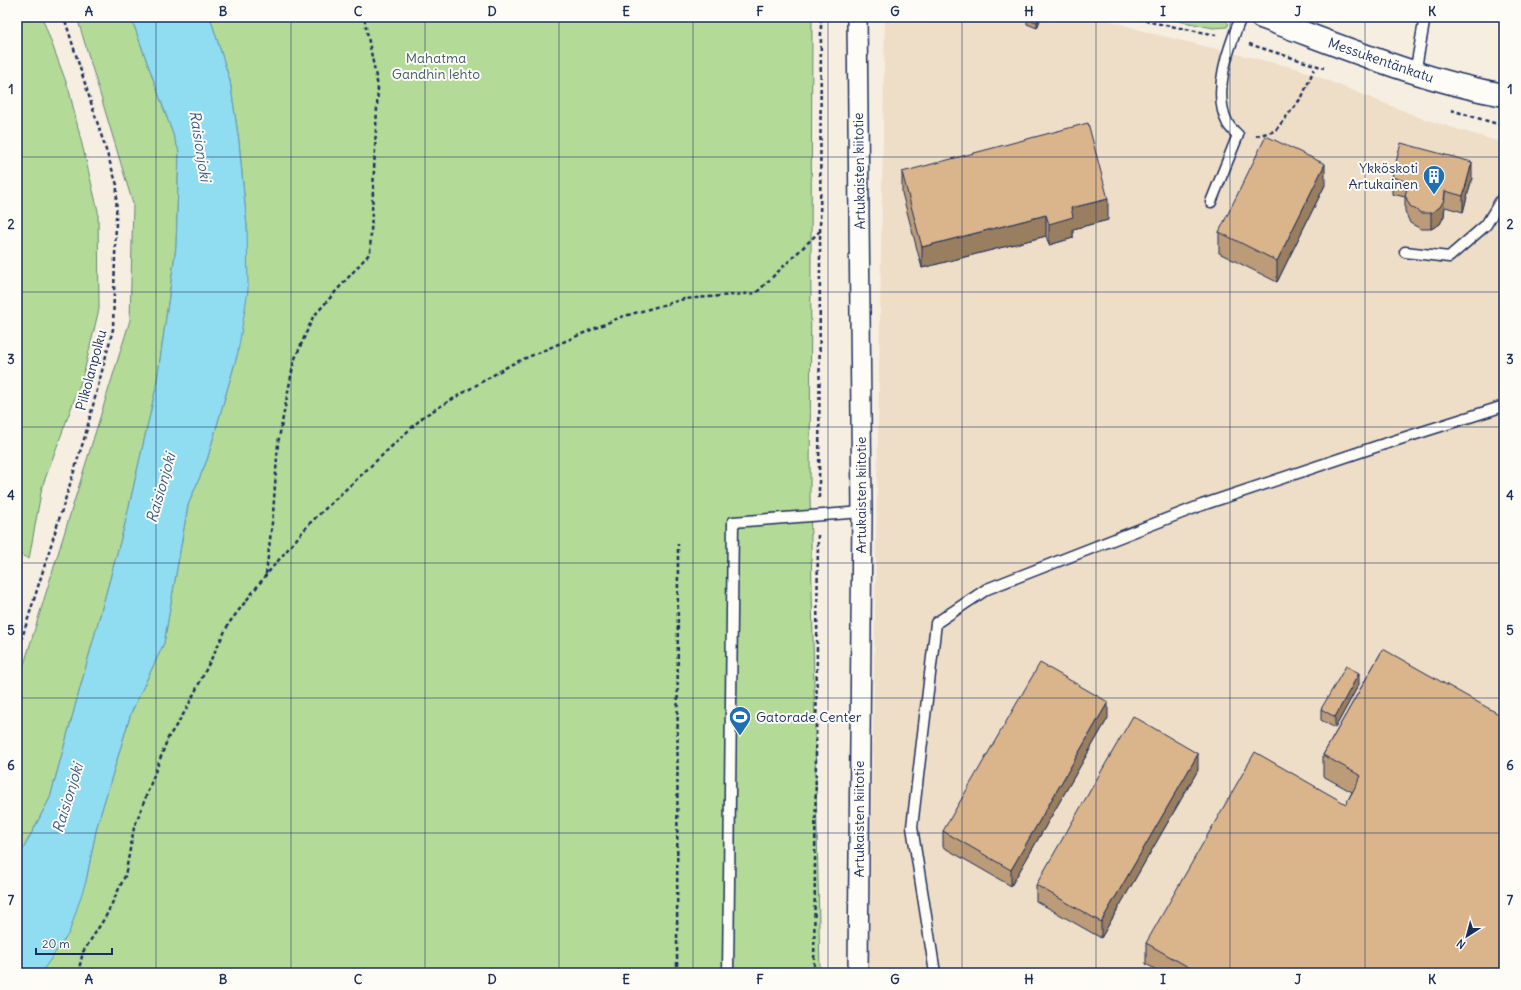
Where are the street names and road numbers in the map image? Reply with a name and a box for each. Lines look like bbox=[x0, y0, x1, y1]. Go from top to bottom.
street label: Messukentänkatu bbox=[1326, 33, 1436, 87]
street label: Artukaisten kiitotie bbox=[849, 112, 869, 230]
street label: Pilkolanpolku bbox=[72, 328, 110, 412]
street label: Artukaisten kiitotie bbox=[852, 437, 870, 553]
street label: Artukaisten kiitotie bbox=[850, 761, 868, 877]

